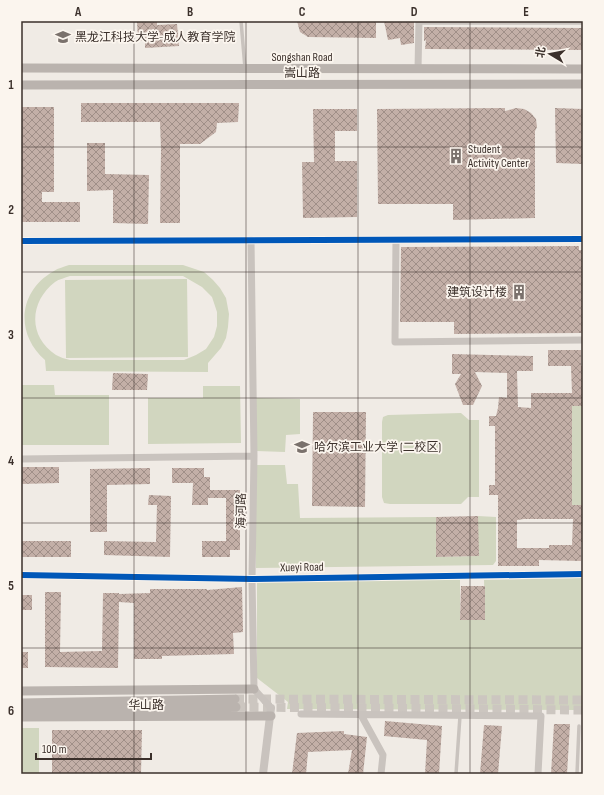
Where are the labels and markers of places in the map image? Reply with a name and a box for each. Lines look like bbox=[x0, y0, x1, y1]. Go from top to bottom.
school or university icon: 黑龙江科技大学-成人教育学院 bbox=[54, 28, 72, 46]
place label: 黑龙江科技大学-成人教育学院 bbox=[75, 30, 235, 45]
place label: Student Activity Center bbox=[467, 142, 529, 171]
building icon: Student Activity Center bbox=[447, 147, 465, 165]
building icon: 建筑设计楼 bbox=[510, 283, 528, 301]
place label: 建筑设计楼 bbox=[447, 285, 507, 300]
school or university icon: 哈尔滨工业大学 (二校区) bbox=[293, 438, 311, 456]
place label: 哈尔滨工业大学 (二校区) bbox=[314, 440, 441, 455]

